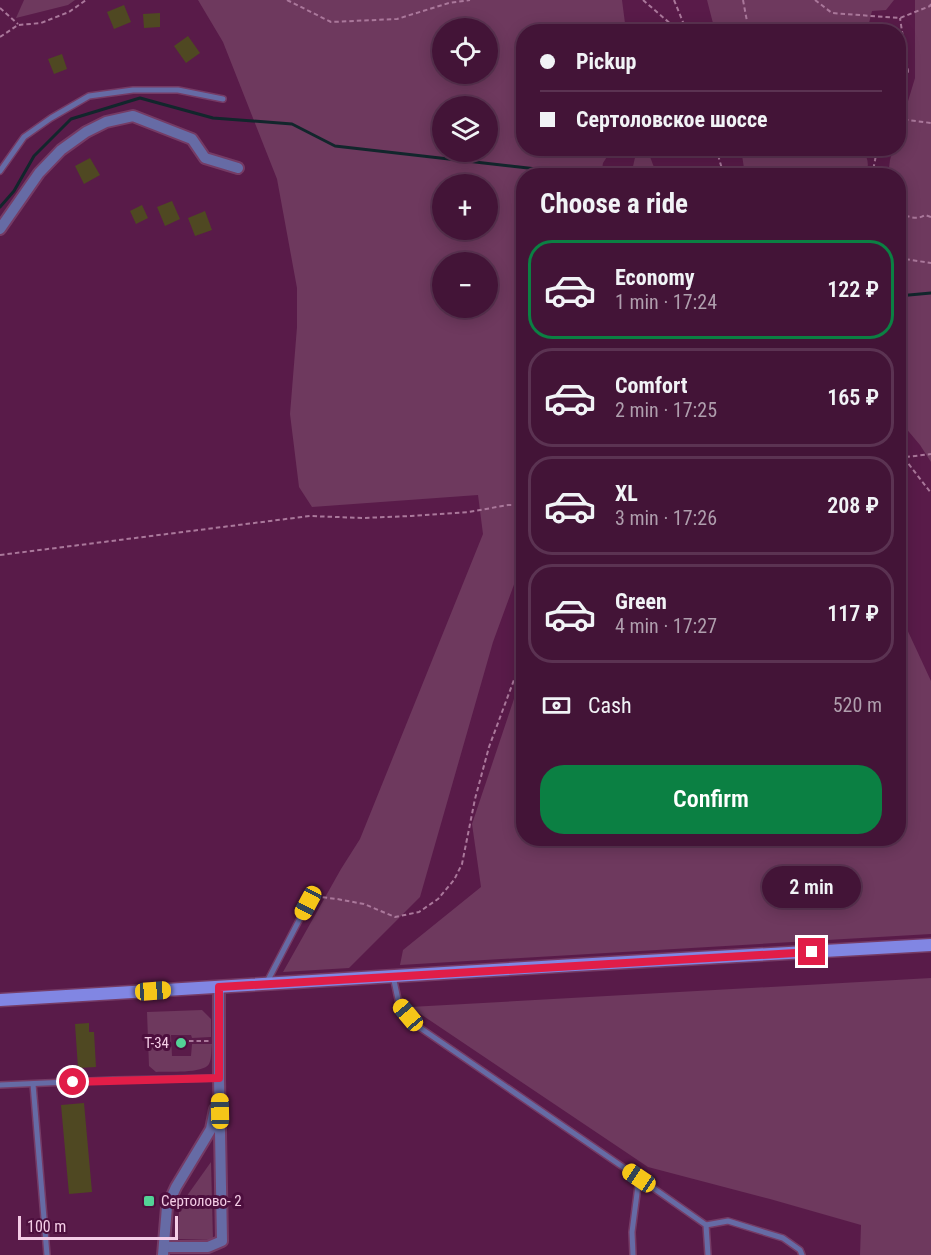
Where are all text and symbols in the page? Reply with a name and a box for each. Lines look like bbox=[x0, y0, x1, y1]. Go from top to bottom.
map controls bbox=[432, 18, 498, 318]
button: locate bbox=[432, 18, 498, 84]
text: Pickup bbox=[576, 49, 636, 74]
button: layers bbox=[432, 96, 498, 162]
text: Сертоловское шоссе bbox=[576, 107, 768, 132]
button: + bbox=[432, 174, 498, 240]
text: Choose a ride bbox=[540, 188, 688, 220]
button: − bbox=[432, 252, 498, 318]
icon: car bbox=[543, 263, 597, 317]
text: Economy bbox=[615, 265, 695, 290]
text: 122 ₽ bbox=[827, 277, 879, 302]
text: 1 min · 17:24 bbox=[615, 290, 717, 314]
icon: car bbox=[543, 371, 597, 425]
text: Comfort bbox=[615, 373, 688, 398]
text: 165 ₽ bbox=[827, 385, 879, 410]
text: 2 min · 17:25 bbox=[615, 398, 717, 422]
icon: car bbox=[543, 479, 597, 533]
text: XL bbox=[615, 481, 638, 506]
text: 208 ₽ bbox=[827, 493, 879, 518]
text: 3 min · 17:26 bbox=[615, 506, 717, 530]
icon: car bbox=[543, 587, 597, 641]
text: Green bbox=[615, 589, 667, 614]
text: 117 ₽ bbox=[827, 601, 879, 626]
text: 4 min · 17:27 bbox=[615, 614, 717, 638]
icon: cash bbox=[540, 689, 573, 722]
text: Cash bbox=[588, 693, 632, 718]
text: 520 m bbox=[833, 693, 882, 717]
button: Confirm bbox=[540, 765, 882, 834]
callout: 2 min bbox=[762, 865, 862, 907]
text: 2 min bbox=[789, 875, 834, 899]
car bbox=[292, 883, 324, 923]
route end bbox=[798, 938, 825, 965]
car bbox=[134, 981, 172, 1001]
car bbox=[390, 995, 426, 1035]
place label: Т-34 bbox=[144, 1034, 169, 1052]
marker: Т-34 bbox=[174, 1036, 188, 1050]
route start bbox=[59, 1068, 86, 1095]
car bbox=[211, 1093, 229, 1129]
car bbox=[619, 1160, 659, 1196]
place label: Сертолово- 2 bbox=[161, 1192, 242, 1210]
marker: Сертолово- 2 bbox=[142, 1194, 156, 1208]
scale bar bbox=[18, 1213, 178, 1240]
text: 100 m bbox=[27, 1217, 66, 1236]

